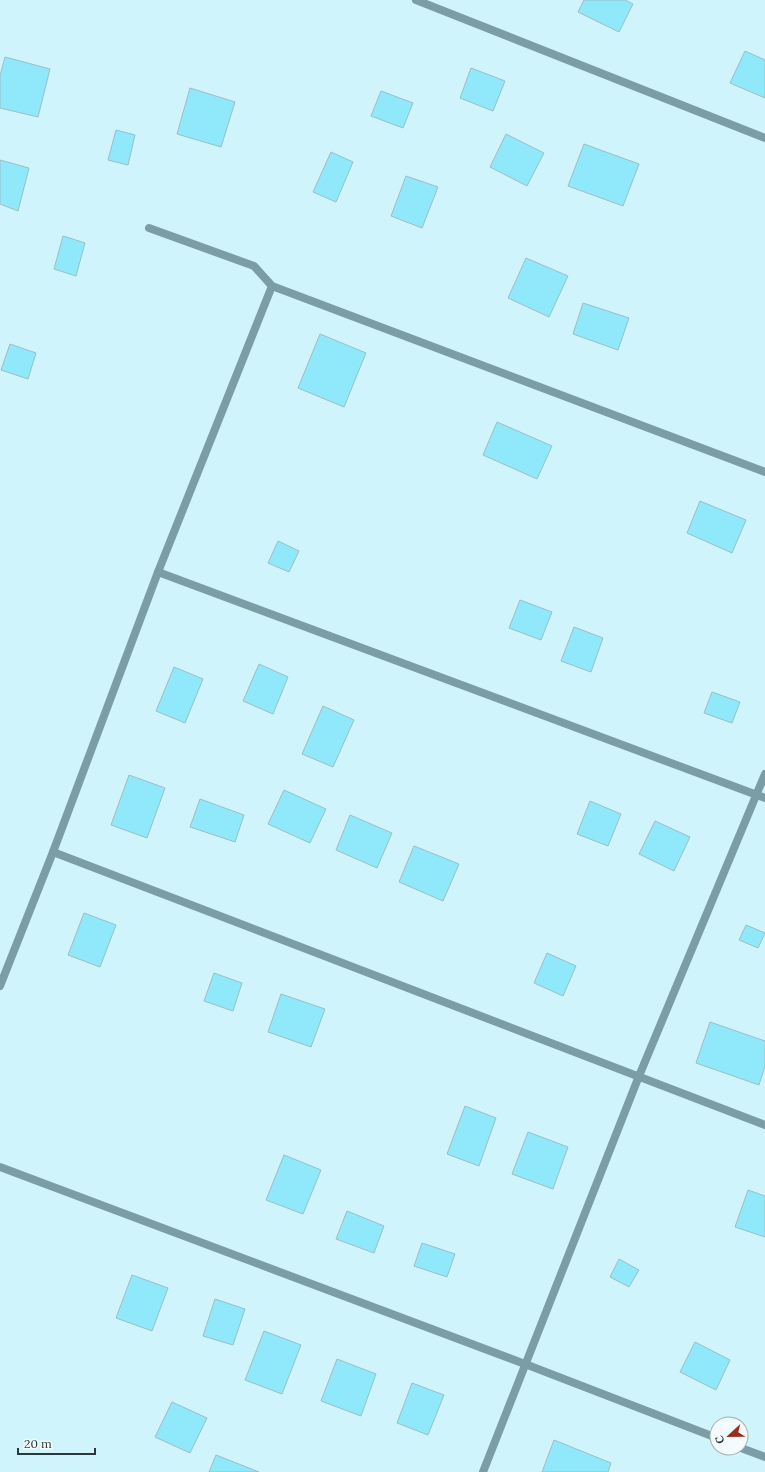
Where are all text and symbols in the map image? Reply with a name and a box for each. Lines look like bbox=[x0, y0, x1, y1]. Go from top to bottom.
north arrow bbox=[709, 1416, 749, 1456]
scale bar bbox=[18, 1430, 95, 1456]
text: С bbox=[712, 1433, 728, 1446]
text: 20 m bbox=[24, 1436, 52, 1451]

